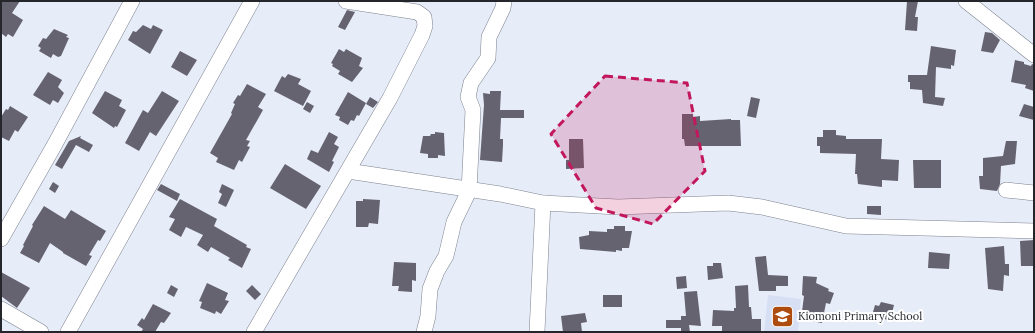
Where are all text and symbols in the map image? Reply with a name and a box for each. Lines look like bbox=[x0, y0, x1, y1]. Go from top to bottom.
school or university icon: Kiomoni Primary School bbox=[770, 303, 796, 329]
place label: Kiomoni Primary School bbox=[798, 309, 922, 323]

